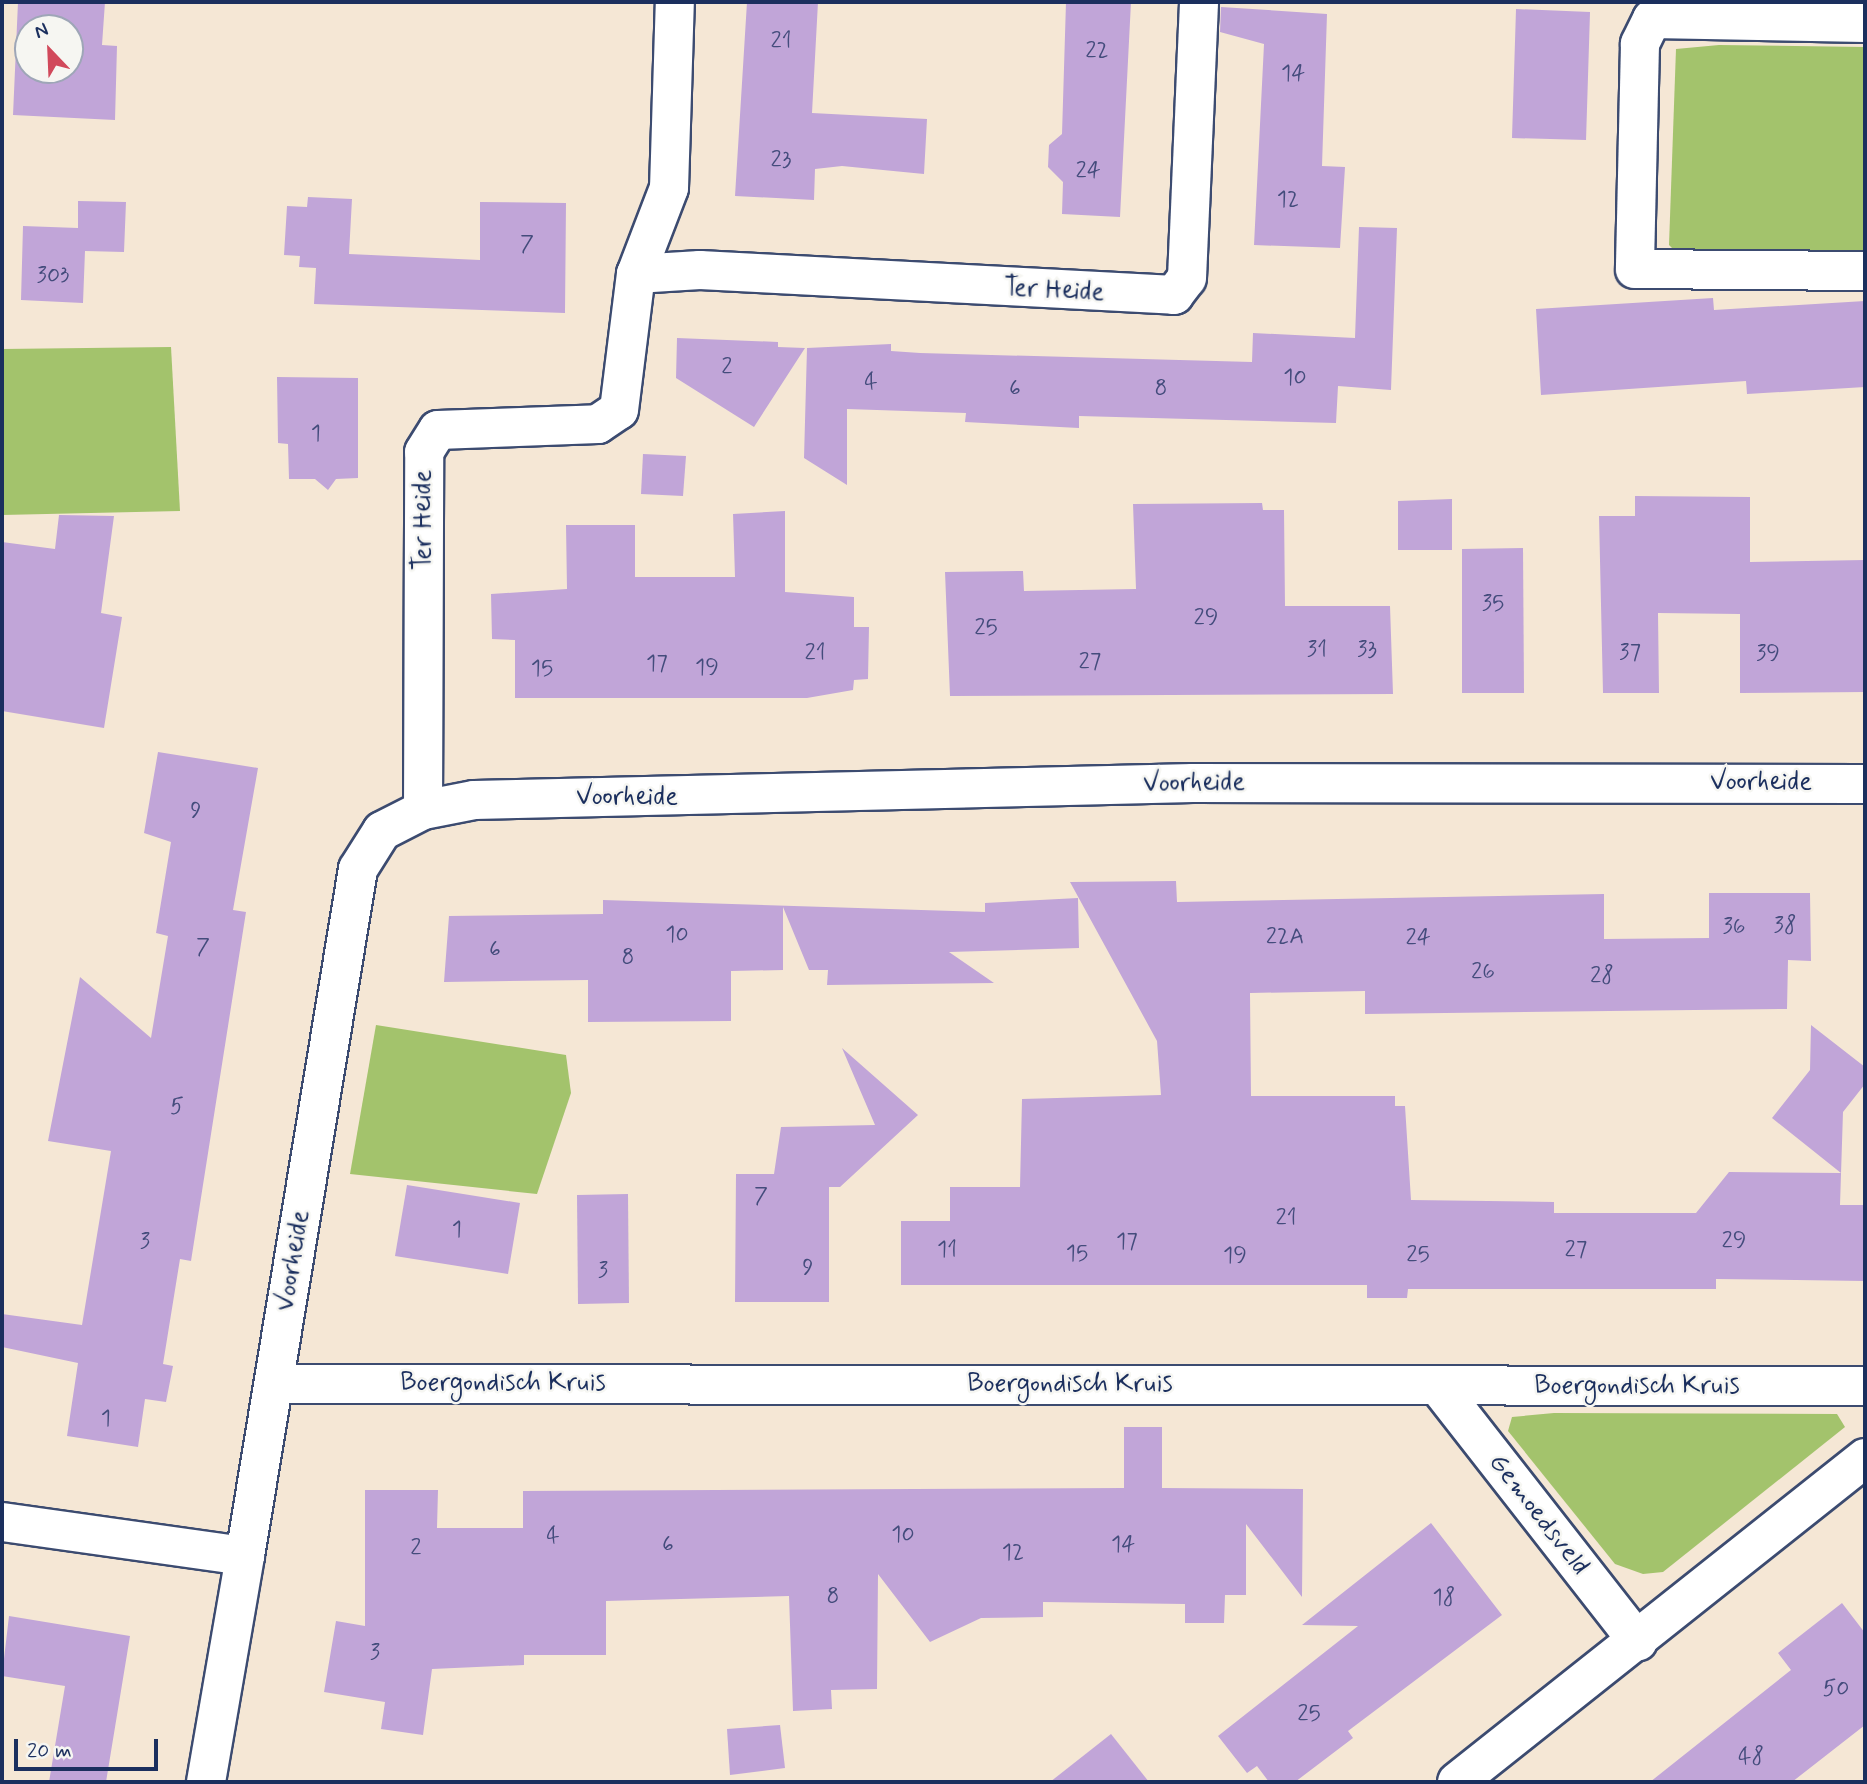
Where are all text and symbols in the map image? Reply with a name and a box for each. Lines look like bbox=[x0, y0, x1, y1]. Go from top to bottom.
north arrow bbox=[14, 14, 84, 84]
text: N bbox=[31, 17, 52, 45]
house number: 21 bbox=[770, 27, 792, 55]
house number: 22 bbox=[1085, 37, 1109, 65]
house number: 14 bbox=[1281, 60, 1305, 88]
house number: 23 bbox=[771, 146, 791, 174]
house number: 24 bbox=[1075, 157, 1101, 185]
house number: 12 bbox=[1277, 186, 1299, 214]
house number: 7 bbox=[520, 231, 534, 259]
house number: 303 bbox=[37, 262, 69, 290]
street label: Ter Heide bbox=[1003, 273, 1105, 309]
house number: 2 bbox=[721, 353, 733, 381]
house number: 10 bbox=[1283, 364, 1307, 392]
house number: 4 bbox=[864, 368, 878, 396]
house number: 6 bbox=[1009, 375, 1021, 403]
house number: 8 bbox=[1155, 375, 1167, 403]
house number: 1 bbox=[311, 420, 321, 448]
street label: Ter Heide bbox=[408, 470, 440, 570]
house number: 35 bbox=[1482, 590, 1504, 618]
house number: 29 bbox=[1194, 604, 1218, 632]
house number: 25 bbox=[974, 614, 998, 642]
house number: 31 bbox=[1307, 636, 1327, 664]
house number: 33 bbox=[1357, 636, 1377, 664]
house number: 21 bbox=[804, 639, 826, 667]
house number: 37 bbox=[1619, 639, 1641, 667]
house number: 39 bbox=[1756, 640, 1780, 668]
house number: 27 bbox=[1079, 648, 1101, 676]
house number: 17 bbox=[646, 650, 668, 678]
house number: 19 bbox=[695, 654, 719, 682]
house number: 15 bbox=[531, 655, 553, 683]
street label: Voorheide bbox=[1710, 767, 1812, 799]
street label: Voorheide bbox=[1143, 768, 1245, 800]
street label: Voorheide bbox=[576, 782, 678, 814]
house number: 9 bbox=[190, 797, 202, 825]
house number: 38 bbox=[1774, 912, 1796, 940]
house number: 36 bbox=[1722, 913, 1746, 941]
house number: 10 bbox=[665, 921, 689, 949]
house number: 22A bbox=[1266, 923, 1304, 951]
house number: 24 bbox=[1405, 924, 1431, 952]
house number: 7 bbox=[196, 934, 210, 962]
house number: 6 bbox=[489, 936, 501, 964]
house number: 8 bbox=[622, 944, 634, 972]
house number: 26 bbox=[1471, 958, 1495, 986]
house number: 28 bbox=[1590, 962, 1614, 990]
house number: 5 bbox=[170, 1093, 184, 1121]
house number: 7 bbox=[754, 1183, 768, 1211]
house number: 21 bbox=[1275, 1204, 1297, 1232]
street label: Voorheide bbox=[271, 1208, 317, 1314]
house number: 1 bbox=[452, 1216, 462, 1244]
house number: 29 bbox=[1722, 1227, 1746, 1255]
house number: 3 bbox=[140, 1228, 150, 1256]
house number: 17 bbox=[1116, 1228, 1138, 1256]
house number: 11 bbox=[937, 1236, 957, 1264]
house number: 27 bbox=[1565, 1236, 1587, 1264]
house number: 15 bbox=[1066, 1240, 1088, 1268]
house number: 25 bbox=[1406, 1241, 1430, 1269]
house number: 19 bbox=[1223, 1242, 1247, 1270]
house number: 9 bbox=[802, 1254, 814, 1282]
house number: 3 bbox=[598, 1257, 608, 1285]
street label: Boergondisch Kruis bbox=[400, 1368, 606, 1400]
street label: Boergondisch Kruis bbox=[967, 1369, 1173, 1401]
street label: Boergondisch Kruis bbox=[1534, 1371, 1740, 1403]
house number: 1 bbox=[101, 1405, 111, 1433]
street label: Gemoedsveld bbox=[1481, 1448, 1595, 1582]
house number: 10 bbox=[891, 1521, 915, 1549]
house number: 4 bbox=[546, 1522, 560, 1550]
house number: 6 bbox=[662, 1531, 674, 1559]
house number: 14 bbox=[1111, 1531, 1135, 1559]
house number: 2 bbox=[410, 1534, 422, 1562]
house number: 12 bbox=[1002, 1539, 1024, 1567]
house number: 8 bbox=[827, 1583, 839, 1611]
house number: 18 bbox=[1433, 1584, 1455, 1612]
house number: 3 bbox=[370, 1639, 380, 1667]
house number: 50 bbox=[1823, 1675, 1849, 1703]
house number: 25 bbox=[1297, 1700, 1321, 1728]
scale bar bbox=[18, 1724, 161, 1768]
text: 20 m bbox=[27, 1737, 72, 1765]
house number: 48 bbox=[1738, 1743, 1764, 1771]

